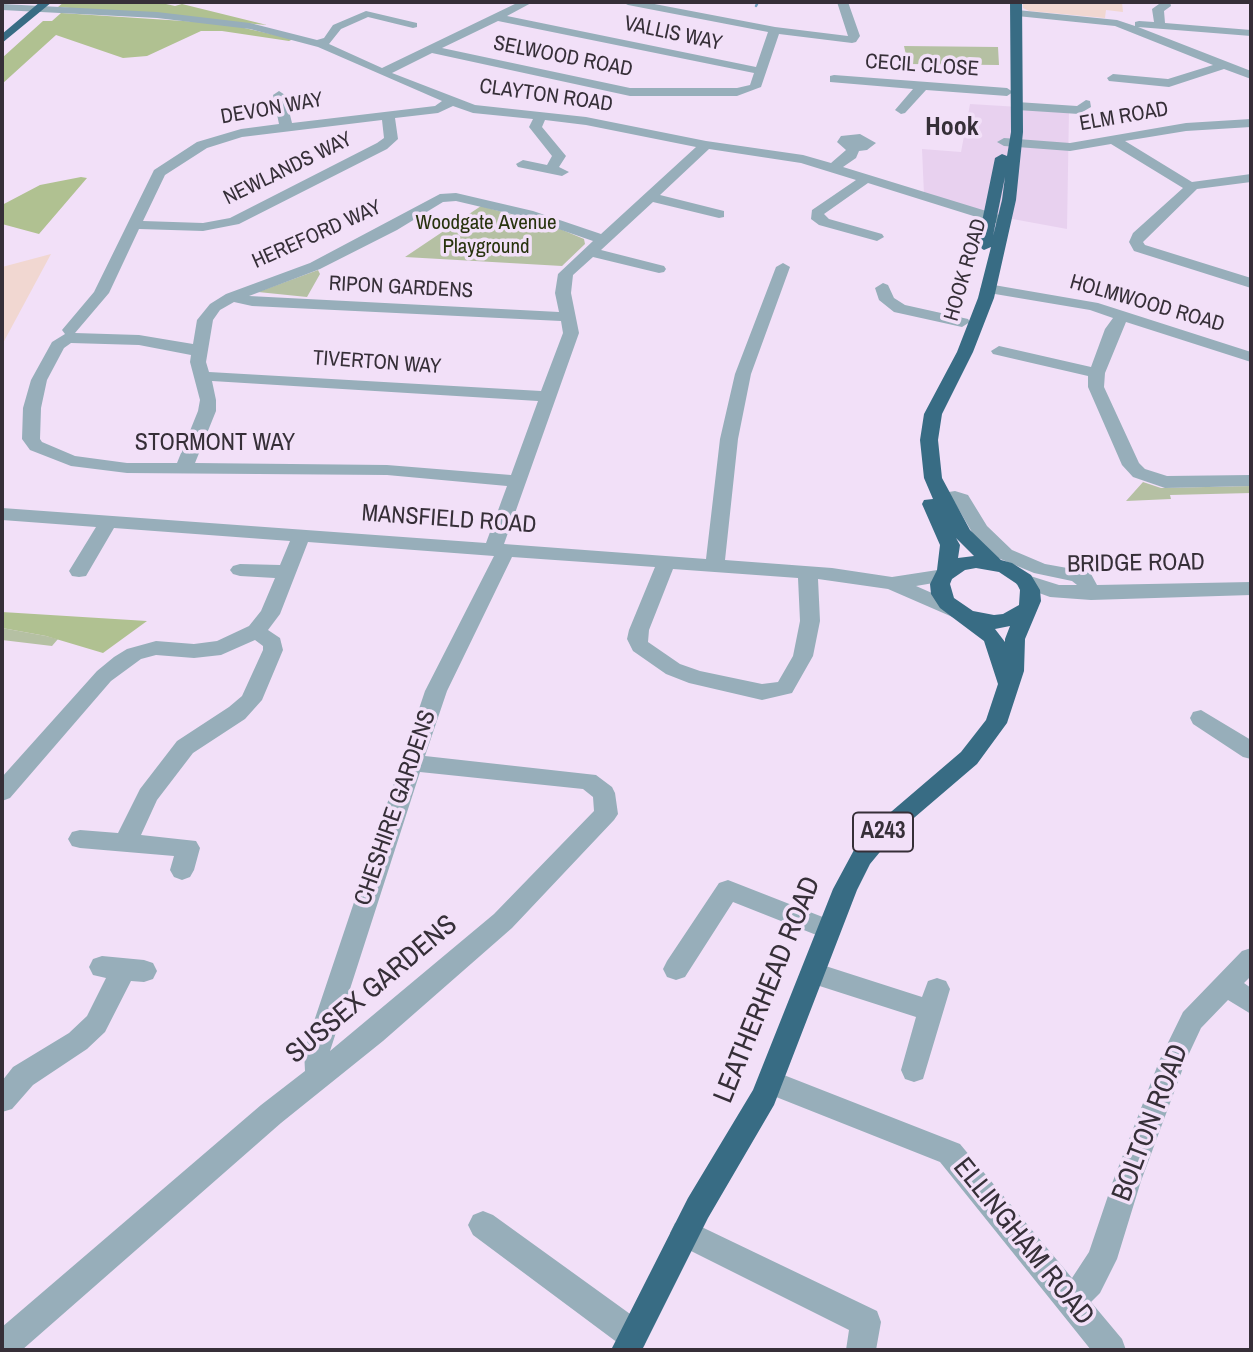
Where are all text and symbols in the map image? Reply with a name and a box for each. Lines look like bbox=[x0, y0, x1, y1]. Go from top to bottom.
street label: VALLIS WAY bbox=[622, 11, 724, 57]
street label: SELWOOD ROAD bbox=[491, 31, 635, 83]
street label: CECIL CLOSE bbox=[864, 49, 980, 83]
street label: CLAYTON ROAD bbox=[478, 74, 614, 118]
street label: DEVON WAY bbox=[219, 88, 325, 130]
street label: ELM ROAD bbox=[1078, 97, 1170, 137]
district label: Hook bbox=[925, 112, 979, 144]
street label: NEWLANDS WAY bbox=[220, 127, 356, 211]
street label: HEREFORD WAY bbox=[248, 195, 386, 275]
park label: Woodgate Avenue Playground bbox=[415, 210, 557, 260]
street label: HOOK ROAD bbox=[939, 216, 993, 324]
street label: HOLMWOOD ROAD bbox=[1067, 270, 1227, 338]
street label: RIPON GARDENS bbox=[328, 272, 474, 304]
street label: TIVERTON WAY bbox=[312, 346, 442, 380]
street label: STORMONT WAY bbox=[135, 430, 295, 458]
street label: MANSFIELD ROAD bbox=[361, 500, 537, 540]
street label: BRIDGE ROAD bbox=[1067, 548, 1205, 580]
street label: CHESHIRE GARDENS bbox=[349, 707, 443, 909]
road number: A243 bbox=[853, 812, 913, 852]
street label: LEATHERHEAD ROAD bbox=[707, 872, 829, 1108]
street label: SUSSEX GARDENS bbox=[280, 909, 464, 1071]
street label: BOLTON ROAD bbox=[1106, 1040, 1196, 1206]
street label: ELLINGHAM ROAD bbox=[945, 1152, 1101, 1332]

